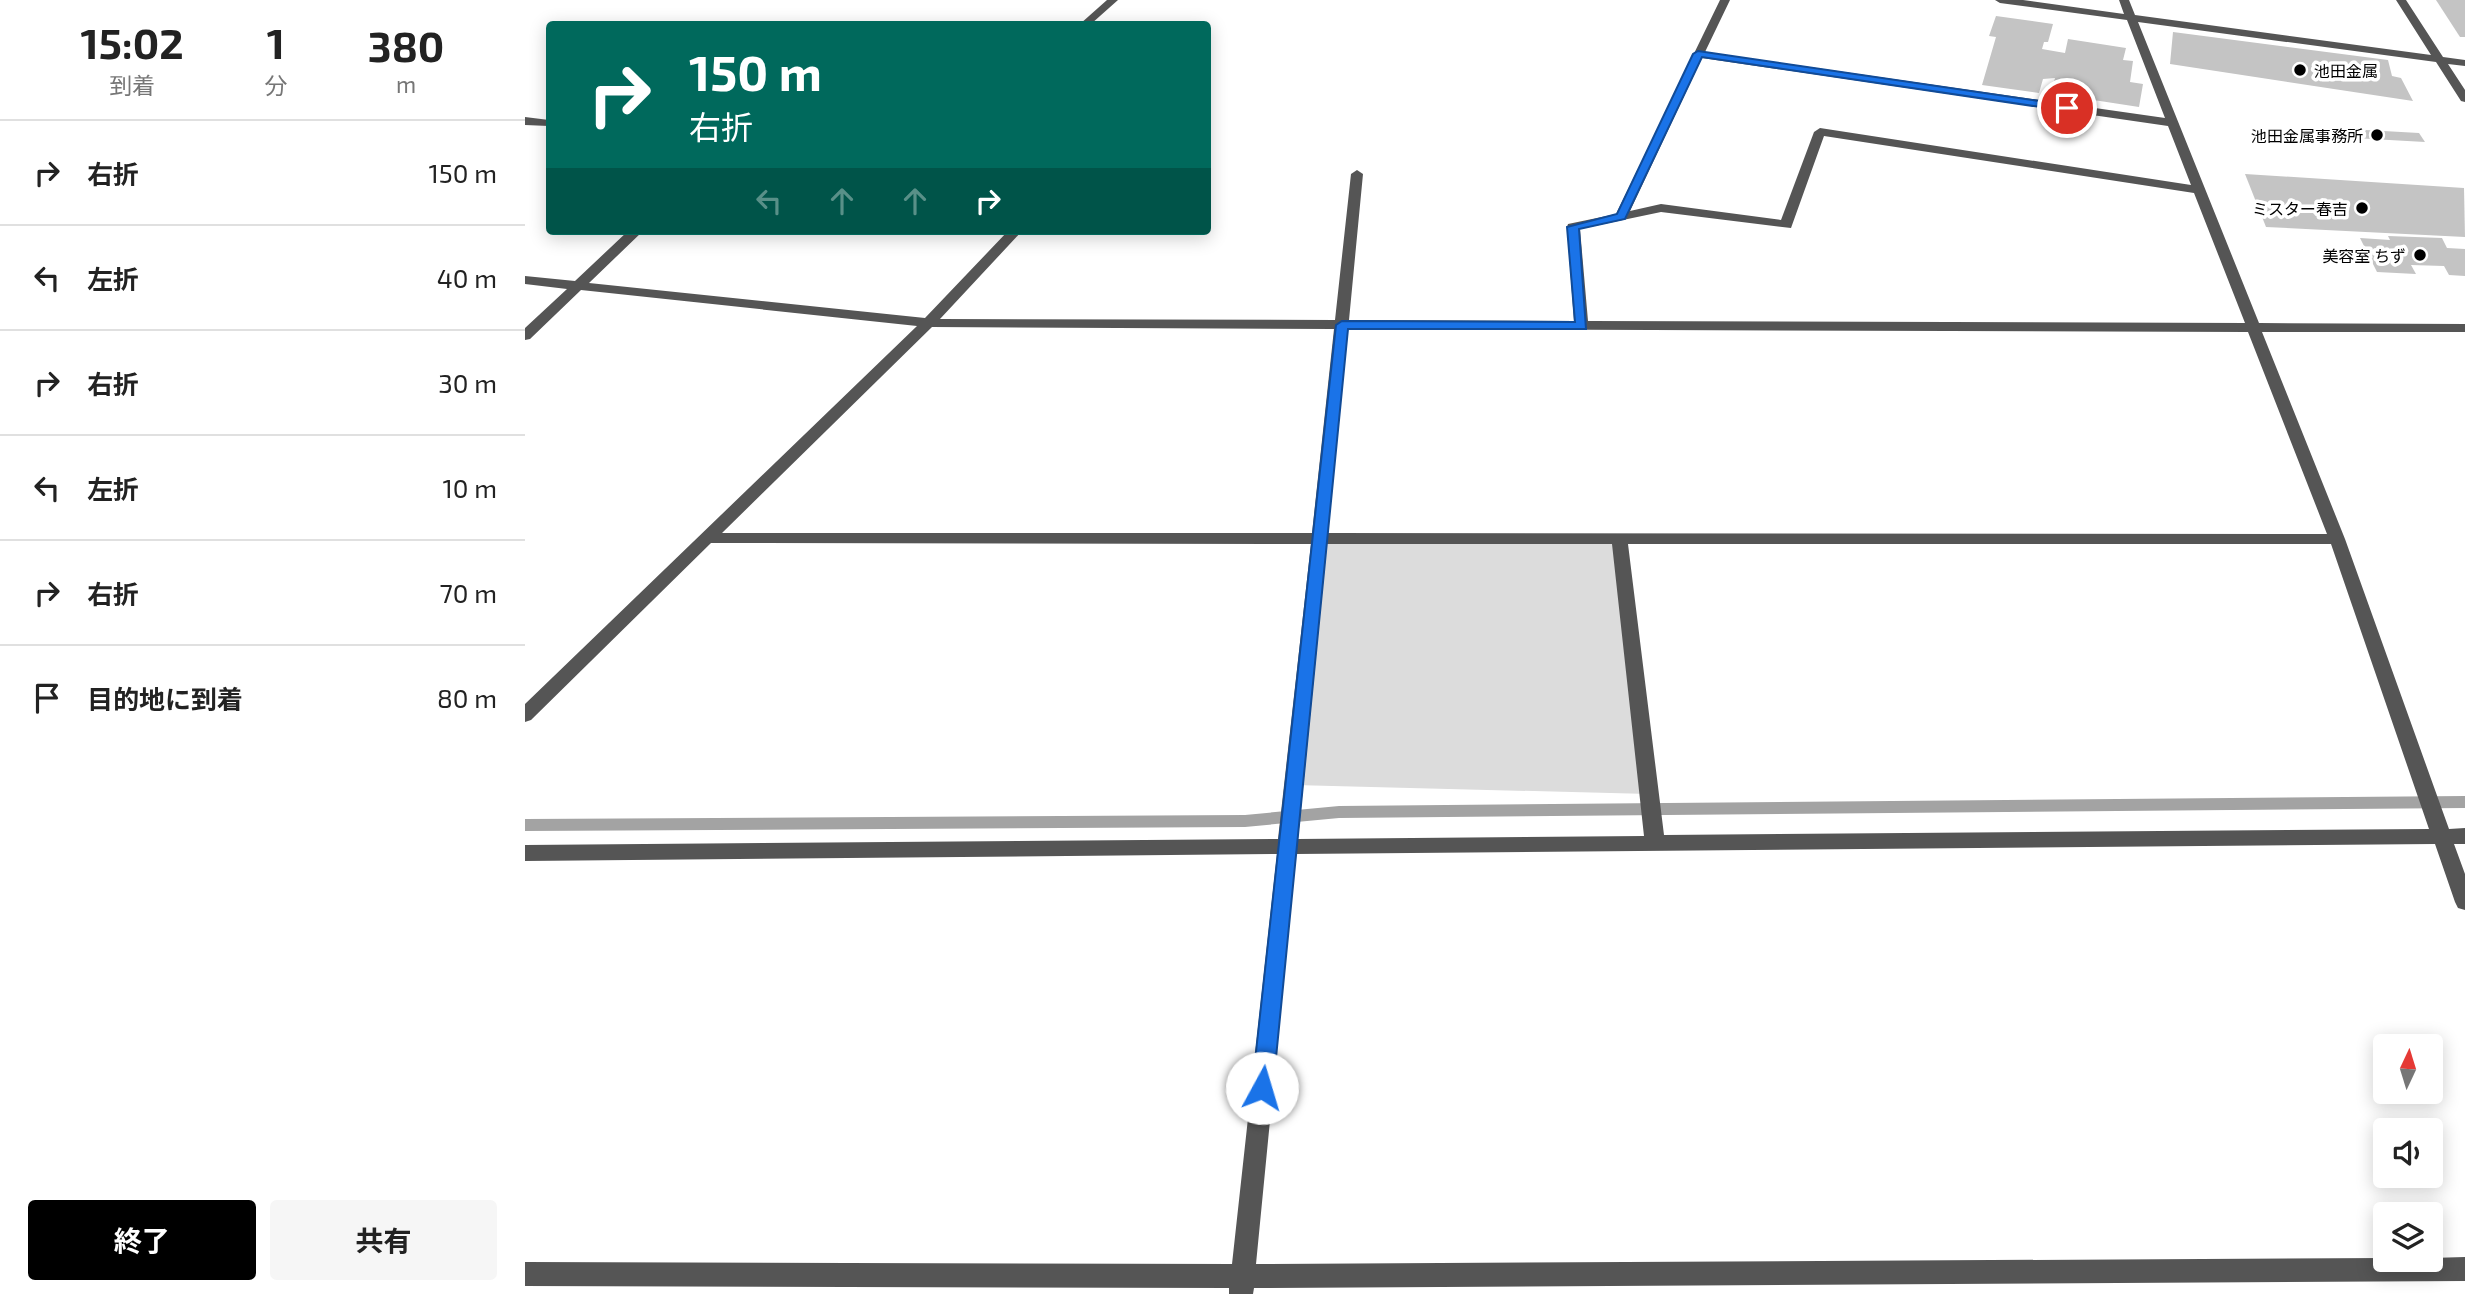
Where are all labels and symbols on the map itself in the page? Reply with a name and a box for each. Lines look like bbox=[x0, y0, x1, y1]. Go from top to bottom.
place label: 池田金属 bbox=[2314, 61, 2378, 80]
marker: 池田金属 bbox=[2292, 62, 2308, 78]
pin bbox=[2037, 78, 2097, 138]
place label: 池田金属事務所 bbox=[2251, 126, 2363, 145]
marker: 池田金属事務所 bbox=[2369, 127, 2385, 143]
place label: ミスター春吉 bbox=[2252, 199, 2348, 218]
marker: ミスター春吉 bbox=[2354, 200, 2370, 216]
place label: 美容室 ちず bbox=[2322, 246, 2406, 265]
marker: 美容室 ちず bbox=[2412, 247, 2428, 263]
north arrow bbox=[2373, 1034, 2443, 1104]
position arrow bbox=[1225, 1051, 1299, 1125]

